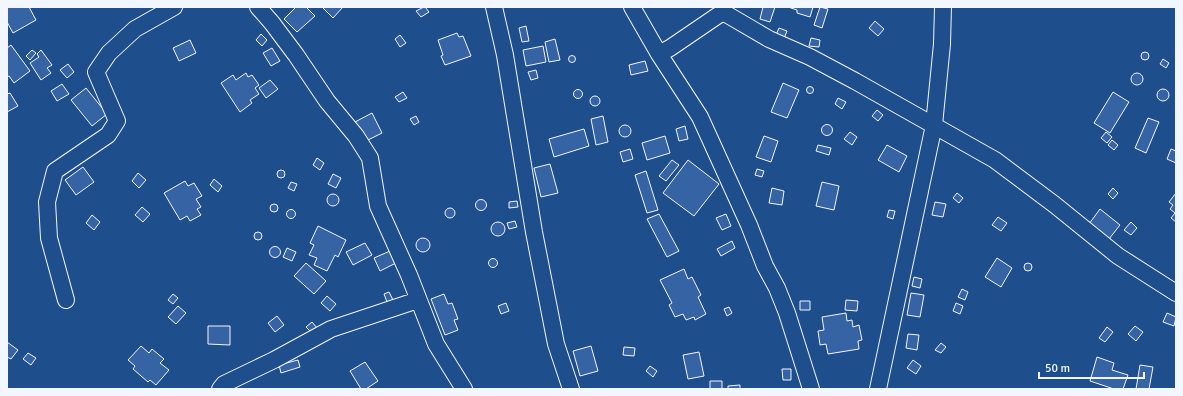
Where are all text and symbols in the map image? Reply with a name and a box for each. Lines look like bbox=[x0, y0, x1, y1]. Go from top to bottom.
scale bar bbox=[1039, 354, 1144, 380]
text: 50 m bbox=[1045, 361, 1070, 376]

